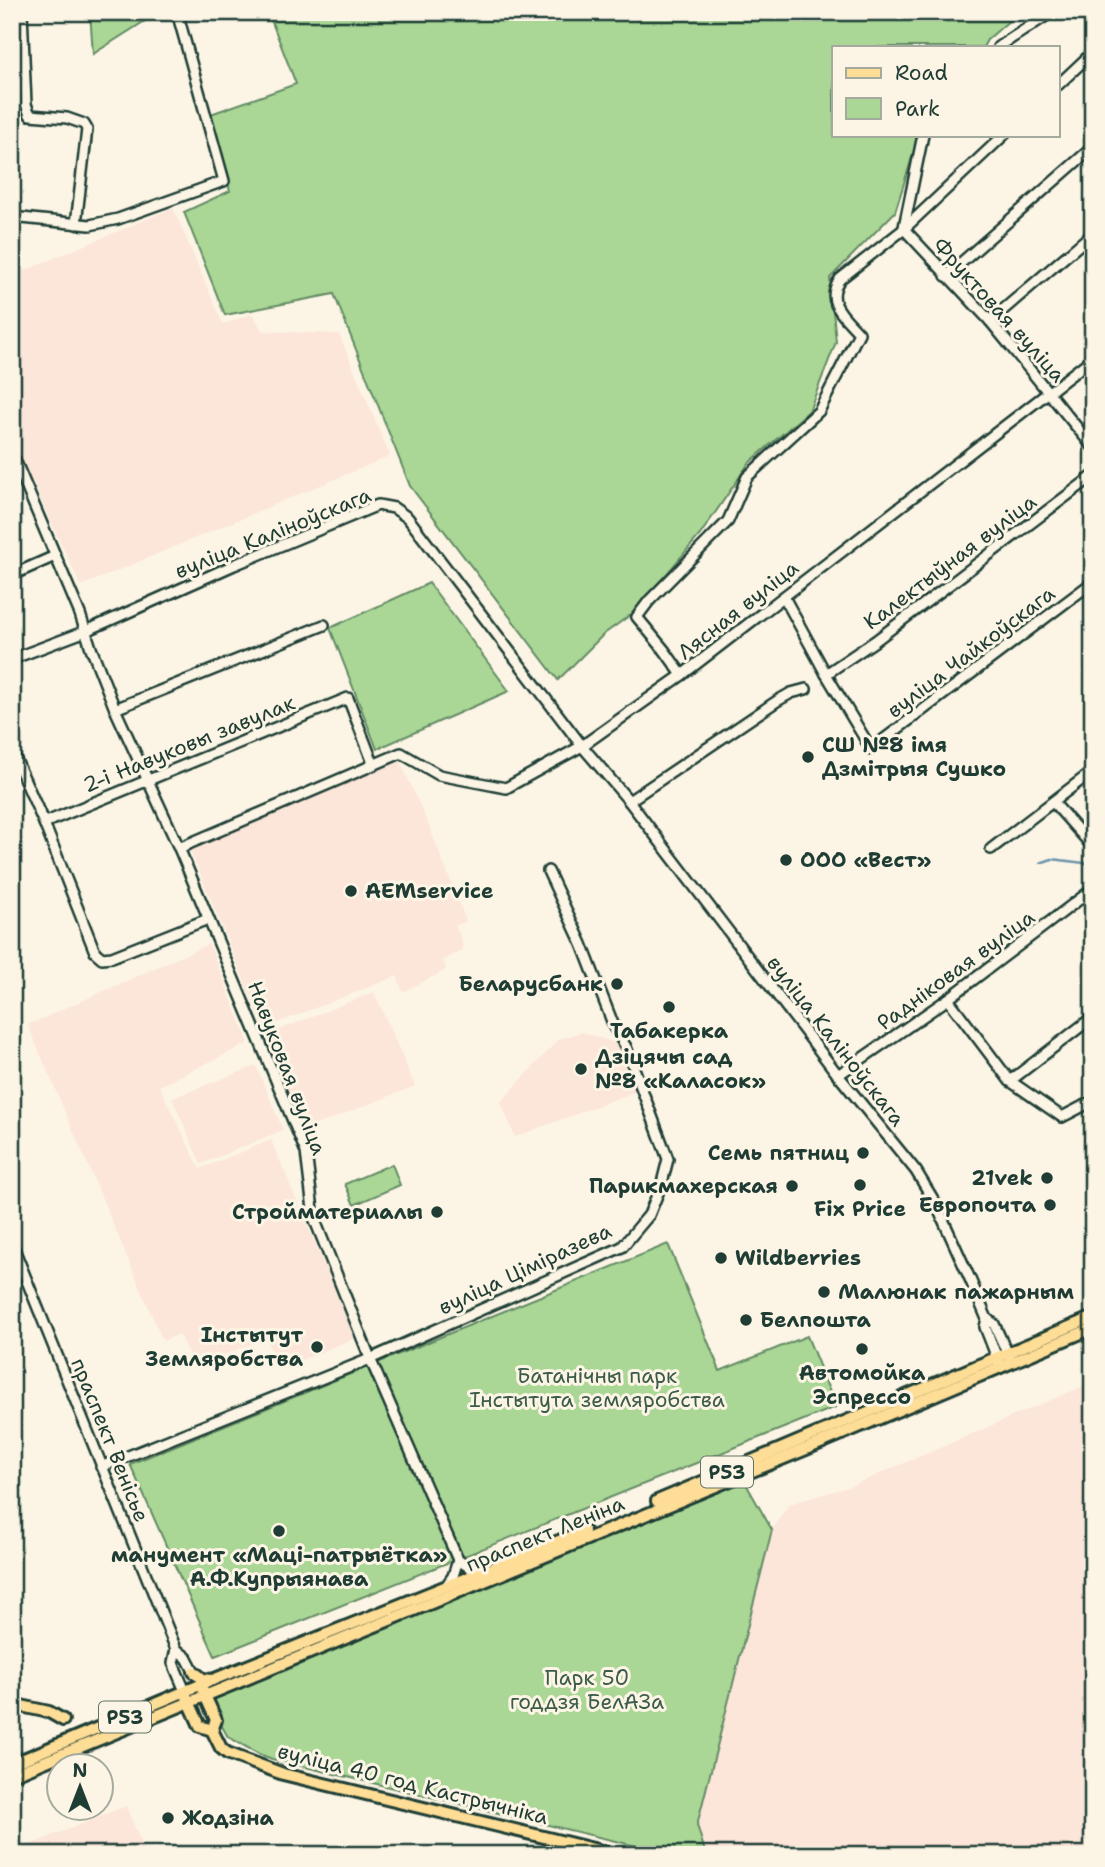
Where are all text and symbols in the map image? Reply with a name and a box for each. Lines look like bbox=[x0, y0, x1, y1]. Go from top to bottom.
legend bbox=[832, 46, 1060, 136]
text: Road bbox=[895, 59, 948, 87]
text: Park bbox=[895, 95, 940, 123]
street label: Фруктовая вуліца bbox=[926, 232, 1072, 388]
street label: вуліца Каліноўскага bbox=[171, 481, 375, 585]
street label: Калектыўная вуліца bbox=[858, 488, 1042, 636]
street label: Лясная вуліца bbox=[672, 554, 804, 666]
street label: вуліца Чайкоўскага bbox=[881, 580, 1061, 724]
street label: 2-і Навуковы завулак bbox=[79, 689, 299, 799]
place label: СШ №8 імя Дзмітрыя Сушко bbox=[822, 731, 1006, 783]
marker: СШ №8 імя Дзмітрыя Сушко bbox=[800, 749, 816, 765]
place label: ООО «Вест» bbox=[800, 846, 931, 874]
marker: ООО «Вест» bbox=[778, 852, 794, 868]
place label: AEMservice bbox=[365, 877, 494, 905]
marker: AEMservice bbox=[343, 883, 359, 899]
street label: Радніковая вуліца bbox=[872, 903, 1040, 1037]
street label: вуліца Каліноўскага bbox=[761, 950, 911, 1132]
place label: Беларусбанк bbox=[459, 970, 603, 998]
marker: Беларусбанк bbox=[609, 976, 625, 992]
street label: Навуковая вуліца bbox=[241, 977, 333, 1159]
marker: Табакерка bbox=[661, 999, 677, 1015]
place label: Табакерка bbox=[610, 1017, 729, 1045]
place label: Дзіцячы сад №8 «Каласок» bbox=[595, 1043, 766, 1095]
marker: Дзіцячы сад №8 «Каласок» bbox=[573, 1061, 589, 1077]
place label: Семь пятниц bbox=[708, 1139, 850, 1167]
marker: Семь пятниц bbox=[855, 1145, 871, 1161]
place label: 21vek bbox=[971, 1164, 1033, 1192]
marker: 21vek bbox=[1039, 1170, 1055, 1186]
place label: Парикмахерская bbox=[589, 1172, 778, 1200]
marker: Fix Price bbox=[852, 1177, 868, 1193]
marker: Парикмахерская bbox=[784, 1178, 800, 1194]
place label: Европочта bbox=[919, 1191, 1037, 1219]
place label: Fix Price bbox=[814, 1195, 906, 1223]
marker: Европочта bbox=[1042, 1197, 1058, 1213]
place label: Стройматериалы bbox=[232, 1198, 423, 1226]
marker: Стройматериалы bbox=[429, 1204, 445, 1220]
street label: вуліца Ціміразева bbox=[434, 1217, 616, 1321]
place label: Wildberries bbox=[735, 1244, 861, 1272]
marker: Wildberries bbox=[713, 1250, 729, 1266]
place label: Малюнак пажарным bbox=[838, 1278, 1074, 1306]
marker: Малюнак пажарным bbox=[816, 1284, 832, 1300]
place label: Белпошта bbox=[760, 1306, 871, 1334]
marker: Белпошта bbox=[738, 1312, 754, 1328]
place label: Інстытут Земляробства bbox=[146, 1321, 304, 1373]
marker: Інстытут Земляробства bbox=[309, 1339, 325, 1355]
marker: Автомойка Эспрессо bbox=[854, 1341, 870, 1357]
street label: праспект Венісье bbox=[64, 1354, 156, 1526]
place label: Автомойка Эспрессо bbox=[799, 1359, 926, 1411]
park label: Батанічны парк Інстытута земляробства bbox=[469, 1362, 725, 1414]
road number: Р53 bbox=[701, 1456, 753, 1488]
street label: праспект Леніна bbox=[462, 1489, 628, 1579]
marker: манумент «Маці-патрыётка» А.Ф.Купрыянава bbox=[271, 1523, 287, 1539]
place label: манумент «Маці-патрыётка» А.Ф.Купрыянава bbox=[111, 1541, 447, 1593]
park label: Парк 50 годдзя БелАЗа bbox=[510, 1664, 664, 1716]
road number: Р53 bbox=[99, 1702, 151, 1732]
street label: вуліца 40 год Кастрычніка bbox=[275, 1737, 551, 1831]
north arrow bbox=[46, 1752, 116, 1822]
text: N bbox=[72, 1758, 88, 1783]
place label: Жодзіна bbox=[182, 1804, 274, 1832]
marker: Жодзіна bbox=[160, 1810, 176, 1826]

